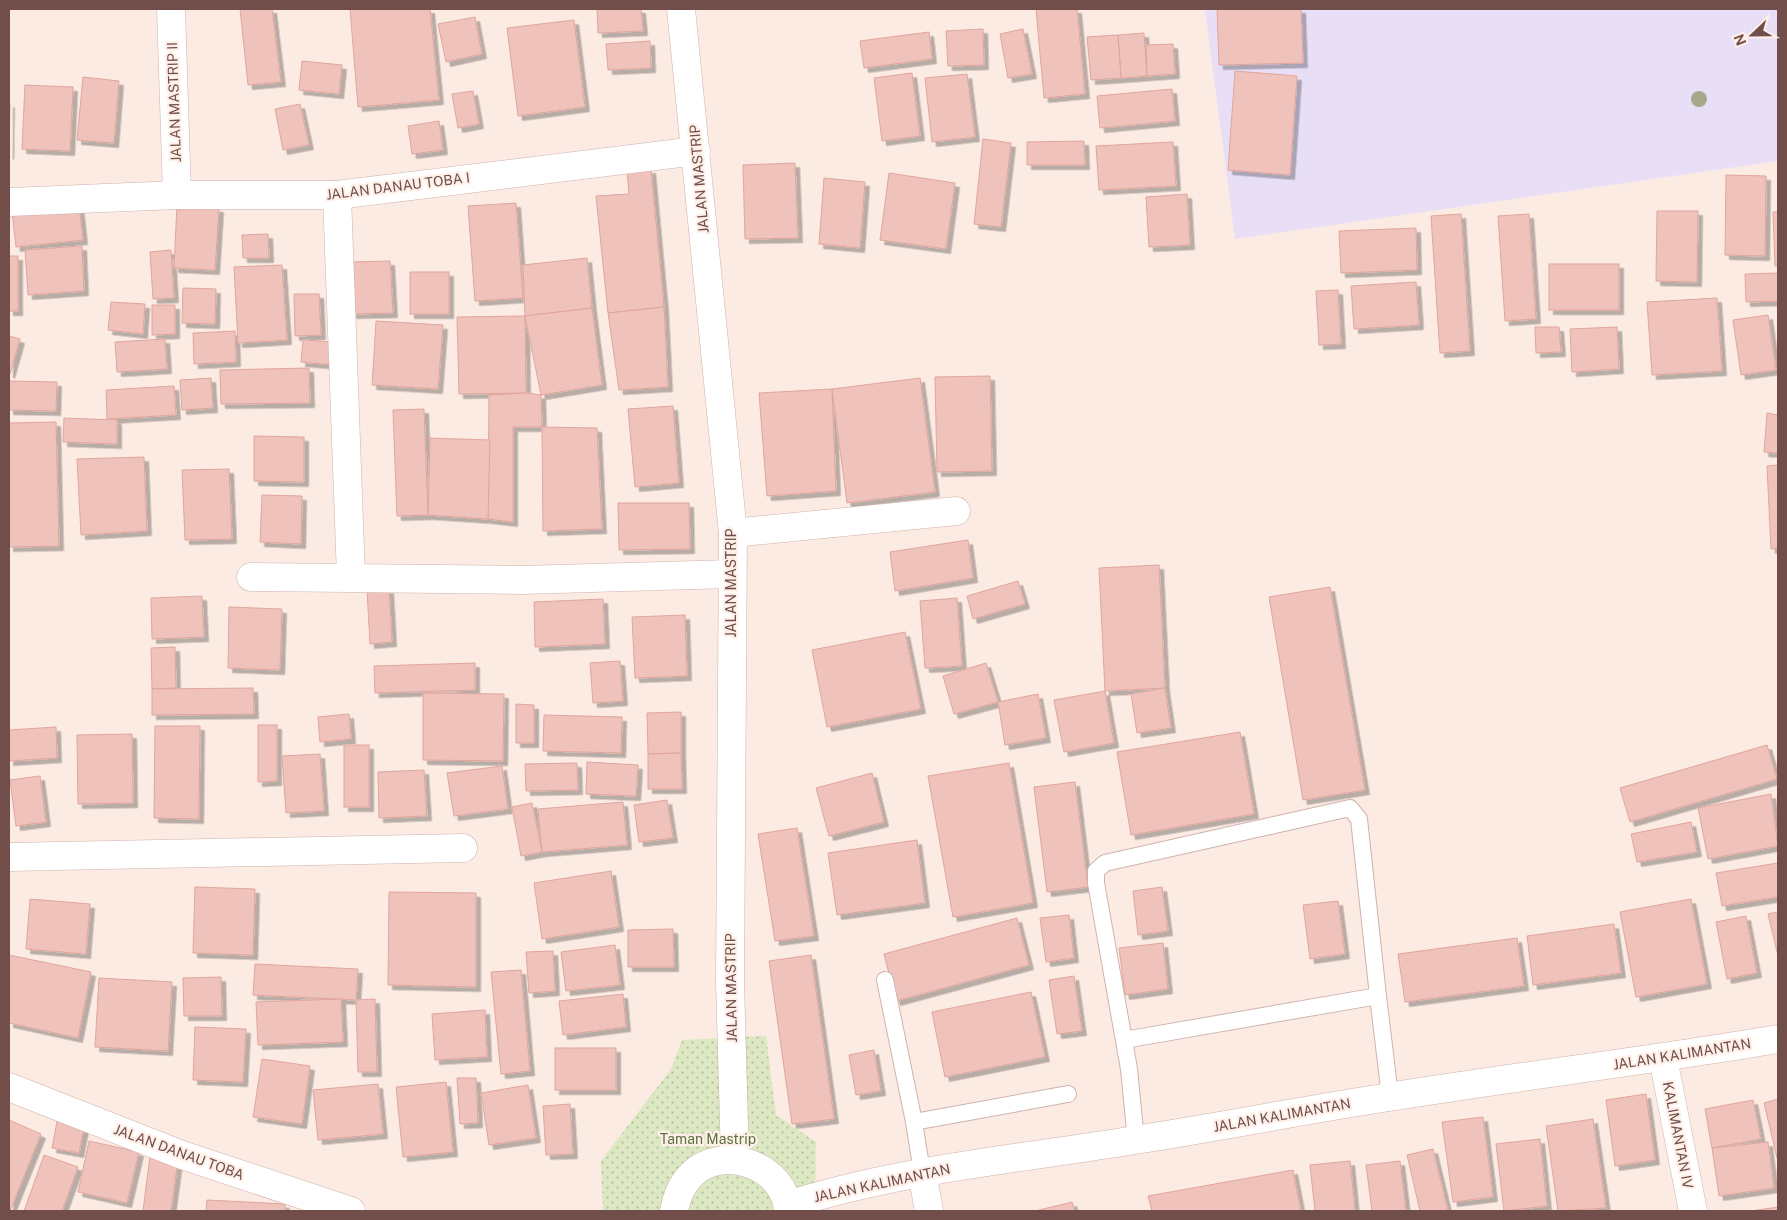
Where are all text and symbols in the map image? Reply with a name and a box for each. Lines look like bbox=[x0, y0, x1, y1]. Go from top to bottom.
north arrow bbox=[1727, 10, 1777, 60]
text: N bbox=[1730, 32, 1749, 48]
street label: JALAN MASTRIP II bbox=[164, 42, 184, 162]
street label: JALAN MASTRIP bbox=[686, 124, 712, 234]
street label: JALAN DANAU TOBA I bbox=[325, 169, 471, 203]
street label: JALAN MASTRIP bbox=[723, 528, 739, 638]
street label: JALAN MASTRIP bbox=[722, 933, 740, 1043]
street label: JALAN KALIMANTAN bbox=[1612, 1035, 1752, 1073]
street label: KALIMANTAN IV bbox=[1660, 1080, 1696, 1191]
street label: JALAN KALIMANTAN bbox=[1212, 1095, 1352, 1135]
street label: JALAN DANAU TOBA bbox=[112, 1121, 246, 1183]
park label: Taman Mastrip bbox=[660, 1131, 756, 1147]
street label: JALAN KALIMANTAN bbox=[812, 1161, 952, 1205]

